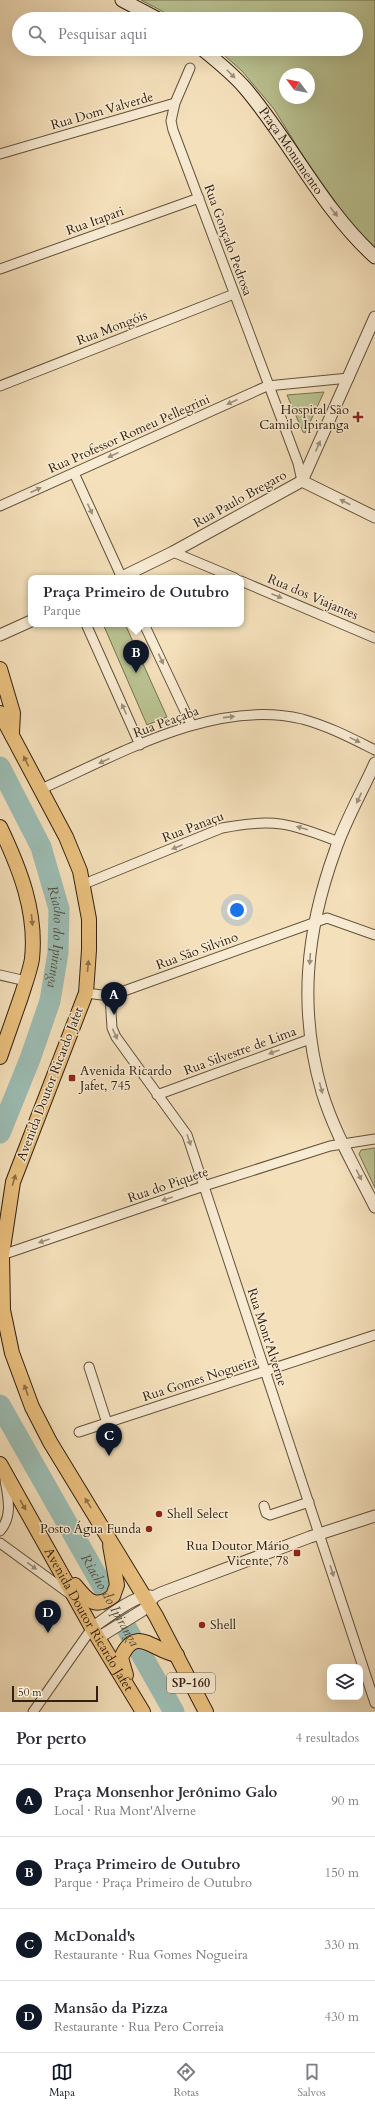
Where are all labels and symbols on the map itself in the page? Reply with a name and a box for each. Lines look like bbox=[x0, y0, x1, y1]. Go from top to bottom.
north arrow bbox=[279, 68, 315, 104]
one-way arrow bbox=[227, 69, 236, 79]
street label: Rua Dom Valverde bbox=[49, 88, 155, 134]
street label: Praça Monumento bbox=[254, 103, 327, 198]
street label: Rua Gonçalo Pedrosa bbox=[199, 182, 257, 299]
street label: Rua Itapari bbox=[64, 202, 127, 240]
one-way arrow bbox=[329, 207, 338, 218]
street label: Rua Mongóis bbox=[74, 306, 150, 350]
street label: Rua Professor Romeu Pellegrini bbox=[45, 390, 213, 478]
one-way arrow bbox=[226, 399, 238, 405]
place label: Hospital São Camilo Ipiranga bbox=[259, 401, 349, 434]
marker: Hospital São Camilo Ipiranga bbox=[352, 411, 364, 423]
one-way arrow bbox=[315, 440, 321, 452]
one-way arrow bbox=[108, 452, 119, 458]
street label: Rua Paulo Bregaro bbox=[190, 466, 290, 532]
one-way arrow bbox=[30, 487, 41, 493]
one-way arrow bbox=[340, 499, 351, 506]
one-way arrow bbox=[87, 503, 93, 514]
street label: Rua dos Viajantes bbox=[265, 570, 361, 624]
one-way arrow bbox=[271, 593, 282, 599]
pin: B bbox=[123, 640, 149, 673]
one-way arrow bbox=[158, 654, 164, 666]
street label: Rua Peaçaba bbox=[131, 702, 202, 742]
one-way arrow bbox=[121, 704, 127, 715]
one-way arrow bbox=[223, 713, 235, 720]
one-way arrow bbox=[349, 737, 361, 743]
one-way arrow bbox=[23, 755, 29, 766]
one-way arrow bbox=[99, 758, 110, 764]
one-way arrow bbox=[356, 793, 362, 804]
street label: Rua Panaçu bbox=[160, 807, 226, 847]
one-way arrow bbox=[296, 825, 308, 831]
one-way arrow bbox=[171, 844, 183, 850]
water label: Riacho do Ipiranga bbox=[43, 883, 68, 989]
your location bbox=[227, 900, 247, 920]
one-way arrow bbox=[28, 914, 35, 926]
street label: Rua São Silvino bbox=[153, 928, 241, 974]
one-way arrow bbox=[306, 953, 313, 965]
one-way arrow bbox=[84, 960, 91, 972]
pin: A bbox=[101, 982, 127, 1015]
street label: Avenida Doutor Ricardo Jafet bbox=[12, 1005, 88, 1163]
street label: Rua Silvestre de Lima bbox=[181, 1022, 299, 1080]
one-way arrow bbox=[112, 1028, 118, 1040]
one-way arrow bbox=[267, 1050, 279, 1056]
place label: Avenida Ricardo Jafet, 745 bbox=[78, 1062, 172, 1095]
marker: Avenida Ricardo Jafet, 745 bbox=[67, 1073, 77, 1083]
one-way arrow bbox=[318, 1082, 324, 1094]
one-way arrow bbox=[186, 1135, 192, 1147]
street label: Rua do Piquete bbox=[125, 1163, 211, 1207]
one-way arrow bbox=[356, 1169, 362, 1181]
one-way arrow bbox=[11, 1174, 17, 1186]
one-way arrow bbox=[160, 1196, 172, 1202]
one-way arrow bbox=[37, 1238, 49, 1244]
street label: Rua Mont'Alverne bbox=[243, 1286, 291, 1388]
street label: Rua Gomes Nogueira bbox=[140, 1352, 260, 1406]
one-way arrow bbox=[22, 1383, 28, 1395]
pin: C bbox=[96, 1423, 122, 1456]
one-way arrow bbox=[85, 1497, 92, 1509]
one-way arrow bbox=[20, 1499, 26, 1511]
place label: Shell Select bbox=[167, 1505, 228, 1523]
marker: Shell Select bbox=[154, 1509, 164, 1519]
place label: Posto Água Funda bbox=[40, 1520, 141, 1538]
marker: Posto Água Funda bbox=[144, 1524, 154, 1534]
place label: Rua Doutor Mário Vicente, 78 bbox=[186, 1537, 289, 1570]
street label: Avenida Doutor Ricardo Jafet bbox=[41, 1544, 137, 1694]
marker: Rua Doutor Mário Vicente, 78 bbox=[292, 1548, 302, 1558]
water label: Riacho do Ipiranga bbox=[77, 1550, 144, 1650]
one-way arrow bbox=[26, 1562, 37, 1570]
one-way arrow bbox=[329, 1565, 335, 1577]
pin: D bbox=[35, 1600, 61, 1633]
place label: Shell bbox=[210, 1616, 237, 1634]
marker: Shell bbox=[197, 1620, 207, 1630]
road number: SP-160 bbox=[167, 1673, 215, 1693]
scale bar bbox=[12, 1684, 98, 1703]

